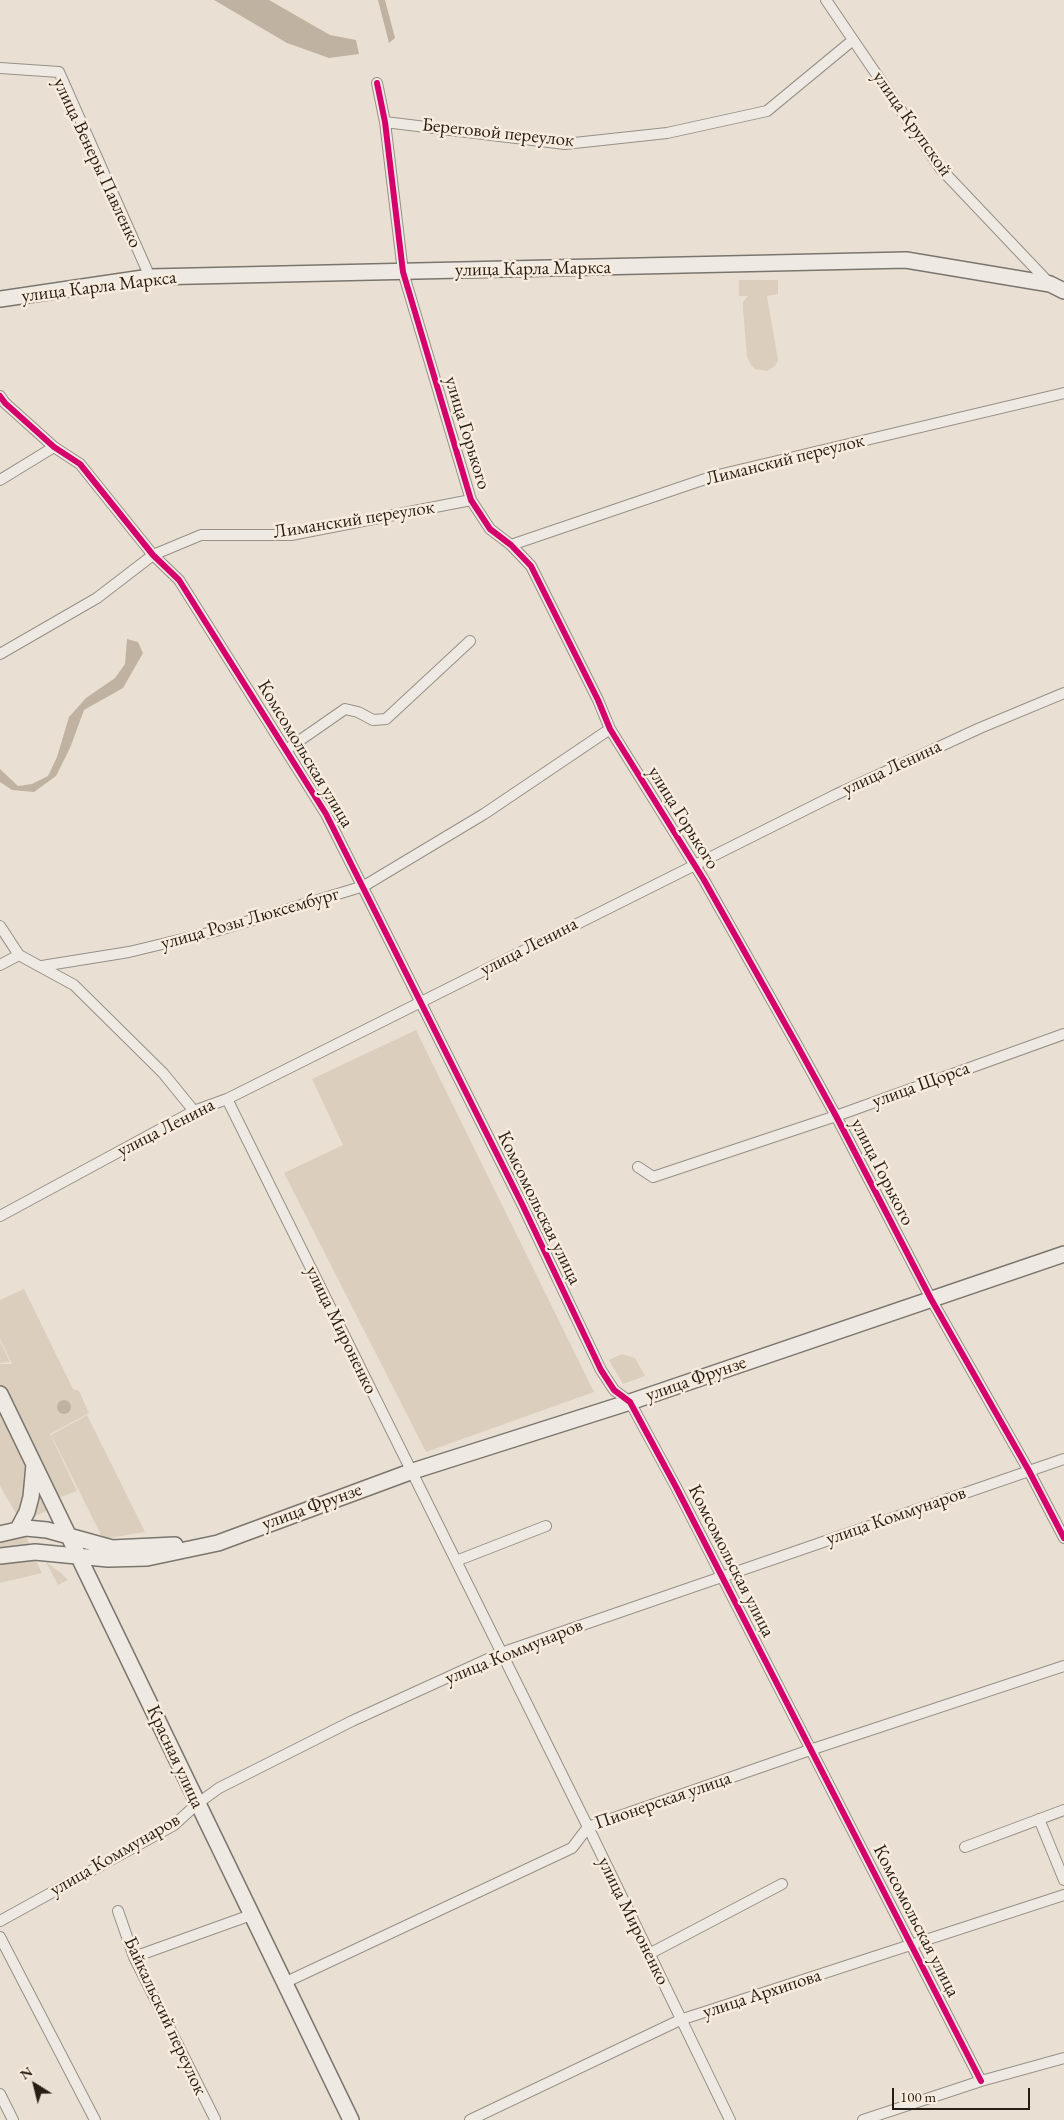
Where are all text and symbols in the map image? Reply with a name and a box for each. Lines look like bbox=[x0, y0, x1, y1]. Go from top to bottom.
street label: улица Крупской bbox=[867, 67, 957, 181]
street label: улица Венеры Павленко bbox=[48, 74, 146, 252]
street label: Береговой переулок bbox=[421, 114, 575, 152]
street label: улица Карла Маркса bbox=[455, 256, 611, 282]
street label: улица Карла Маркса bbox=[20, 266, 178, 308]
street label: улица Горького bbox=[439, 374, 495, 492]
street label: Лиманский переулок bbox=[703, 429, 867, 491]
street label: Лиманский переулок bbox=[272, 496, 436, 544]
street label: Комсомольская улица bbox=[252, 676, 358, 832]
street label: улица Ленина bbox=[839, 735, 945, 801]
street label: улица Горького bbox=[642, 762, 724, 874]
street label: улица Розы Люксембург bbox=[158, 883, 342, 955]
street label: улица Ленина bbox=[476, 913, 582, 981]
street label: улица Щорса bbox=[869, 1057, 973, 1113]
street label: улица Ленина bbox=[113, 1094, 219, 1162]
street label: улица Горького bbox=[845, 1115, 919, 1229]
street label: Комсомольская улица bbox=[492, 1128, 586, 1288]
street label: улица Мироненко bbox=[300, 1262, 382, 1398]
street label: улица Фрунзе bbox=[643, 1351, 749, 1407]
street label: улица Фрунзе bbox=[259, 1478, 365, 1536]
street label: Комсомольская улица bbox=[683, 1481, 779, 1641]
street label: улица Коммунаров bbox=[823, 1481, 969, 1551]
street label: улица Коммунаров bbox=[442, 1614, 586, 1690]
street label: Красная улица bbox=[141, 1702, 209, 1812]
street label: Пионерская улица bbox=[592, 1767, 734, 1835]
street label: улица Коммунаров bbox=[46, 1809, 184, 1901]
street label: Комсомольская улица bbox=[868, 1841, 964, 2001]
street label: улица Мироненко bbox=[592, 1853, 674, 1989]
street label: Байкальский переулок bbox=[118, 1933, 212, 2099]
street label: улица Архипова bbox=[700, 1964, 824, 2024]
north arrow bbox=[10, 2060, 60, 2110]
text: N bbox=[16, 2062, 36, 2083]
scale bar bbox=[894, 2078, 1032, 2110]
text: 100 m bbox=[900, 2087, 936, 2106]

